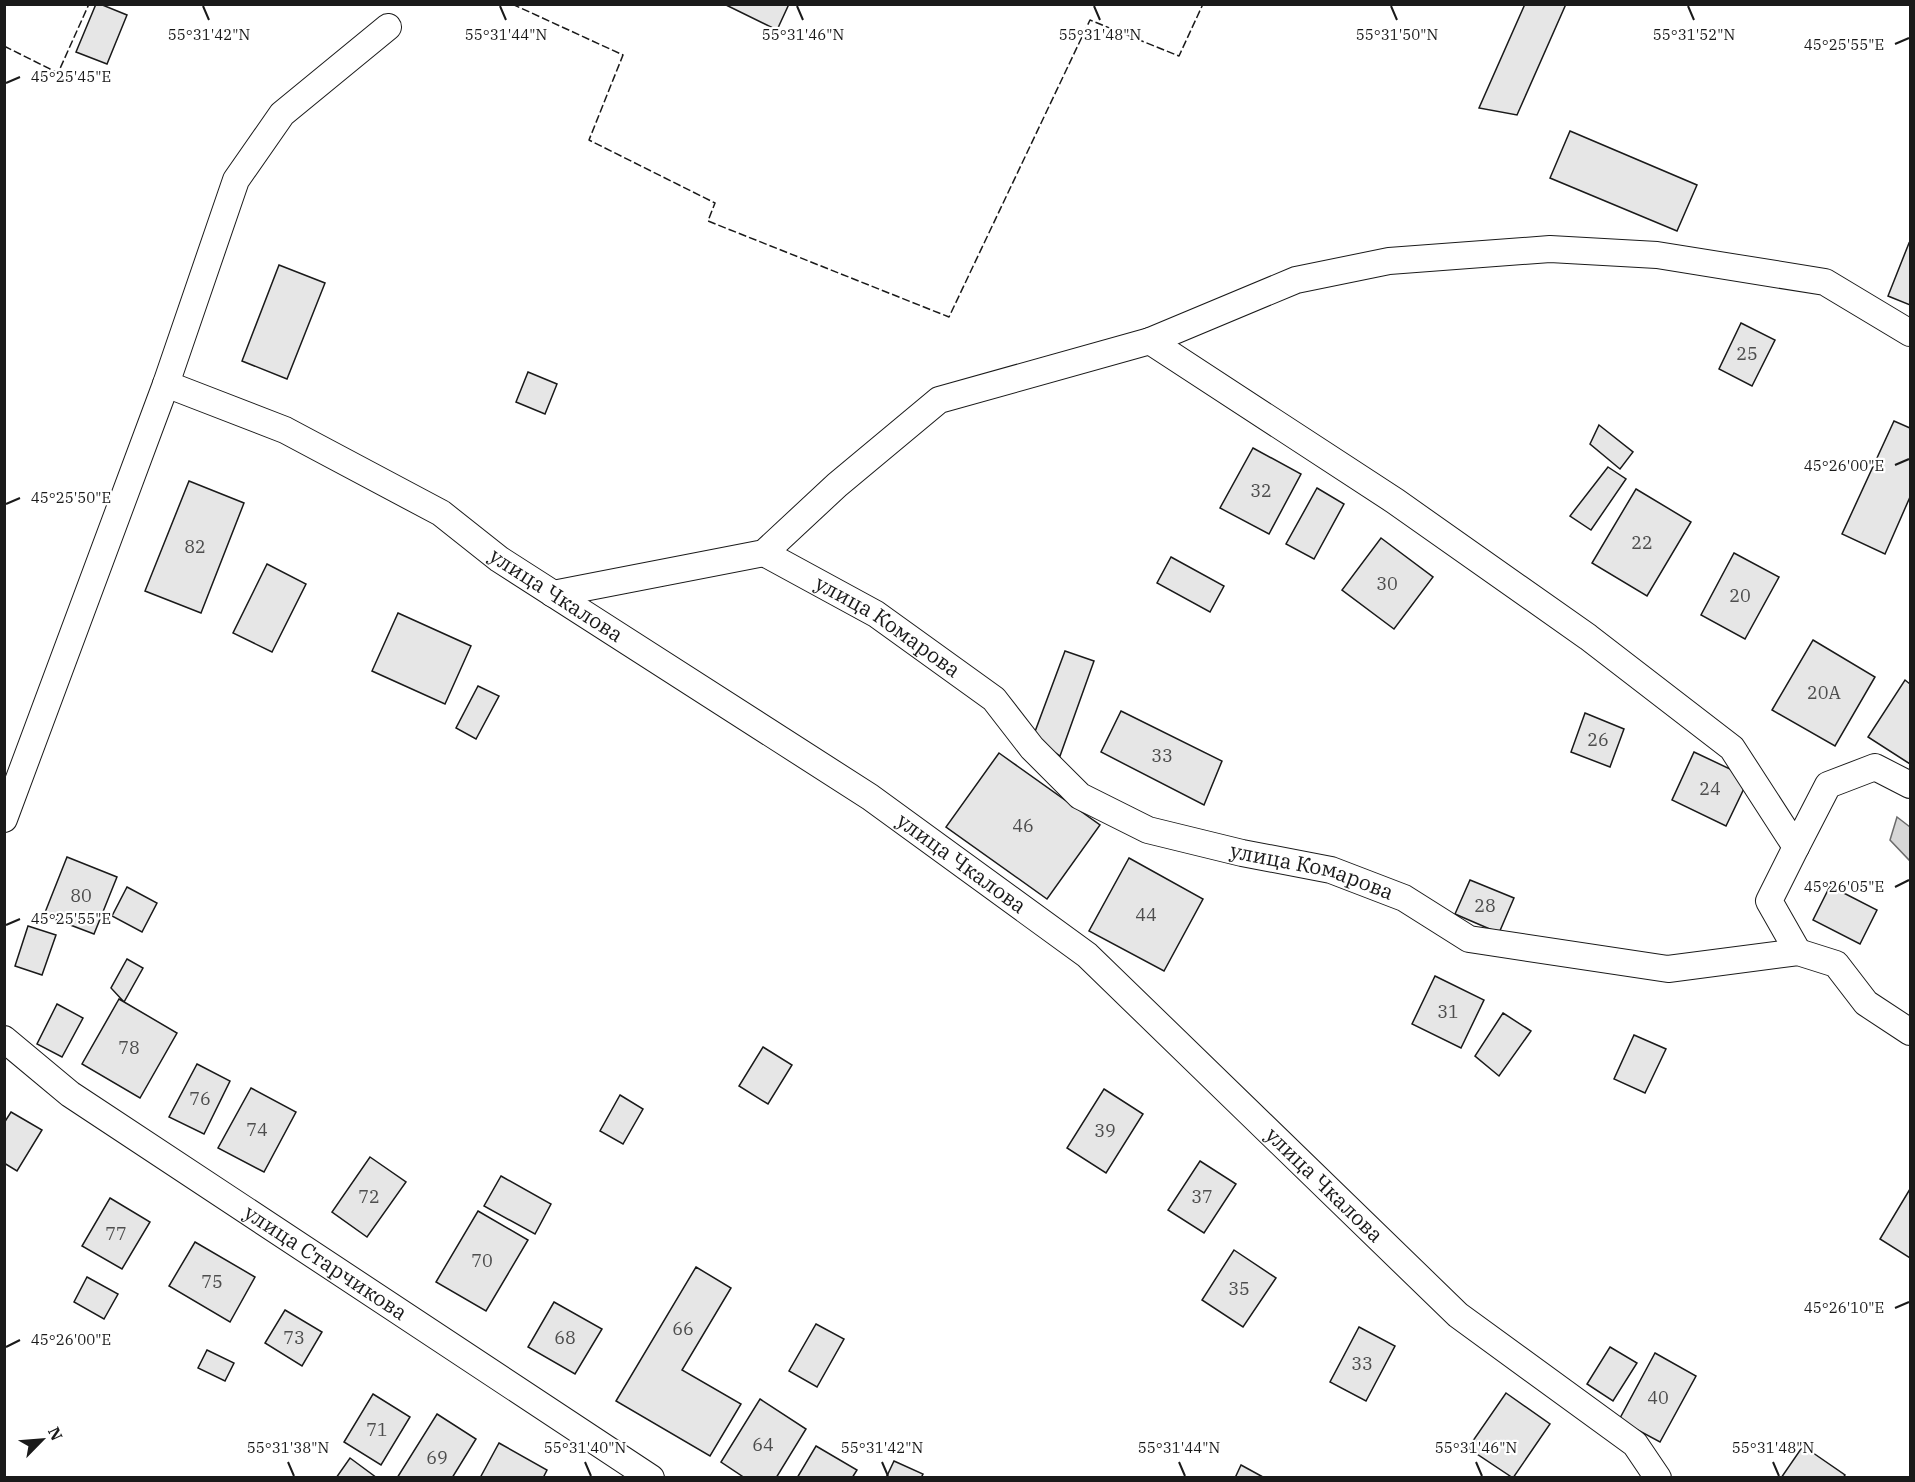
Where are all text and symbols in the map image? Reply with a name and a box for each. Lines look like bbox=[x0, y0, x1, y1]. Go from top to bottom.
text: 55°31'42"N bbox=[168, 25, 250, 44]
text: 55°31'44"N bbox=[465, 25, 547, 44]
text: 55°31'46"N bbox=[762, 25, 844, 44]
text: 55°31'48"N bbox=[1059, 25, 1141, 44]
text: 55°31'50"N bbox=[1356, 25, 1438, 44]
text: 55°31'52"N bbox=[1653, 25, 1735, 44]
text: 45°25'55"E bbox=[1804, 35, 1884, 54]
text: 45°25'45"E bbox=[31, 67, 111, 86]
house number: 25 bbox=[1736, 342, 1758, 365]
text: 45°26'00"E bbox=[1804, 456, 1884, 475]
house number: 32 bbox=[1250, 479, 1272, 502]
text: 45°25'50"E bbox=[31, 488, 111, 507]
house number: 22 bbox=[1631, 531, 1653, 554]
house number: 82 bbox=[184, 535, 206, 558]
street label: улица Чкалова bbox=[484, 542, 629, 648]
street label: улица Комарова bbox=[810, 568, 966, 683]
house number: 30 bbox=[1376, 572, 1398, 595]
house number: 20 bbox=[1729, 584, 1751, 607]
house number: 20А bbox=[1807, 681, 1842, 704]
house number: 26 bbox=[1587, 728, 1609, 751]
house number: 33 bbox=[1151, 744, 1173, 767]
house number: 24 bbox=[1699, 777, 1721, 800]
street label: улица Чкалова bbox=[891, 806, 1032, 919]
house number: 46 bbox=[1012, 814, 1034, 837]
street label: улица Комарова bbox=[1227, 836, 1398, 906]
text: 45°26'05"E bbox=[1804, 877, 1884, 896]
house number: 80 bbox=[70, 884, 92, 907]
house number: 28 bbox=[1474, 894, 1496, 917]
house number: 44 bbox=[1135, 903, 1157, 926]
text: 45°25'55"E bbox=[31, 909, 111, 928]
house number: 31 bbox=[1437, 1000, 1459, 1023]
house number: 78 bbox=[118, 1036, 140, 1059]
house number: 76 bbox=[189, 1087, 211, 1110]
house number: 74 bbox=[246, 1118, 268, 1141]
house number: 39 bbox=[1094, 1119, 1116, 1142]
street label: улица Чкалова bbox=[1260, 1121, 1390, 1248]
house number: 72 bbox=[358, 1185, 380, 1208]
house number: 37 bbox=[1191, 1185, 1213, 1208]
street label: улица Старчикова bbox=[239, 1198, 413, 1326]
house number: 77 bbox=[105, 1222, 127, 1245]
house number: 70 bbox=[471, 1249, 493, 1272]
house number: 75 bbox=[201, 1270, 223, 1293]
house number: 35 bbox=[1228, 1277, 1250, 1300]
text: 45°26'10"E bbox=[1804, 1298, 1884, 1317]
house number: 66 bbox=[672, 1317, 694, 1340]
house number: 73 bbox=[283, 1326, 305, 1349]
house number: 68 bbox=[554, 1326, 576, 1349]
text: 45°26'00"E bbox=[31, 1330, 111, 1349]
house number: 33 bbox=[1351, 1352, 1373, 1375]
house number: 40 bbox=[1647, 1386, 1669, 1409]
north arrow bbox=[12, 1410, 72, 1470]
house number: 71 bbox=[366, 1418, 388, 1441]
text: N bbox=[44, 1424, 67, 1444]
house number: 64 bbox=[752, 1433, 774, 1456]
text: 55°31'38"N bbox=[247, 1438, 329, 1457]
text: 55°31'40"N bbox=[544, 1438, 626, 1457]
text: 55°31'42"N bbox=[841, 1438, 923, 1457]
text: 55°31'44"N bbox=[1138, 1438, 1220, 1457]
text: 55°31'46"N bbox=[1435, 1438, 1517, 1457]
text: 55°31'48"N bbox=[1732, 1438, 1814, 1457]
house number: 69 bbox=[426, 1446, 448, 1469]

